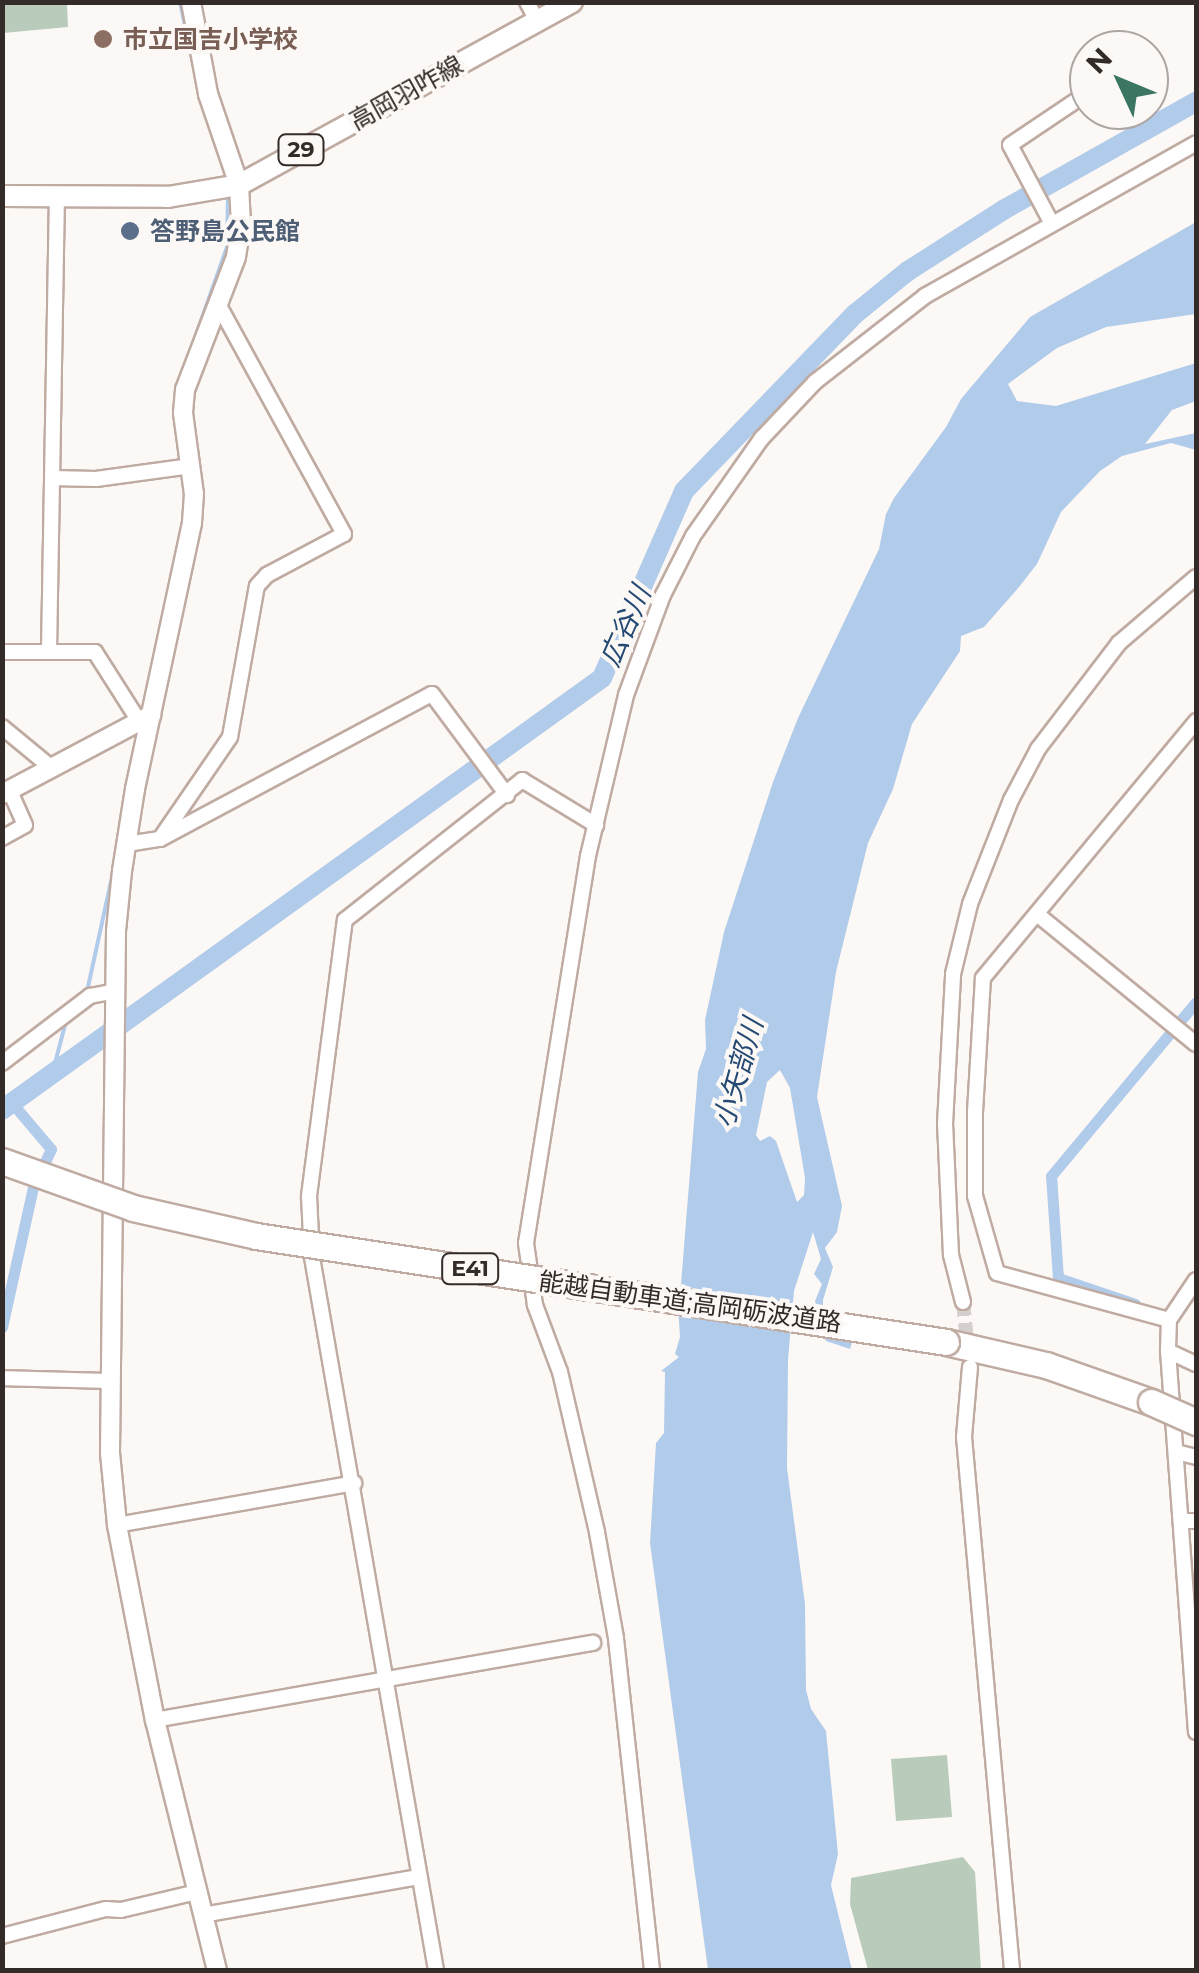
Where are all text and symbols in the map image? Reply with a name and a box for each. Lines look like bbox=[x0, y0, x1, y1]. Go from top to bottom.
place label: 市立国吉小学校 bbox=[123, 24, 298, 54]
marker: 市立国吉小学校 bbox=[92, 28, 114, 50]
north arrow bbox=[1069, 30, 1169, 130]
text: N bbox=[1079, 41, 1119, 80]
street label: 高岡羽咋線 bbox=[344, 50, 468, 136]
road number: 29 bbox=[276, 133, 326, 167]
place label: 答野島公民館 bbox=[150, 216, 300, 246]
marker: 答野島公民館 bbox=[119, 220, 141, 242]
water label: 広谷川 bbox=[593, 581, 657, 671]
water label: 小矢部川 bbox=[706, 1015, 770, 1131]
road number: E41 bbox=[440, 1252, 500, 1286]
street label: 能越自動車道;高岡砺波道路 bbox=[537, 1266, 843, 1338]

